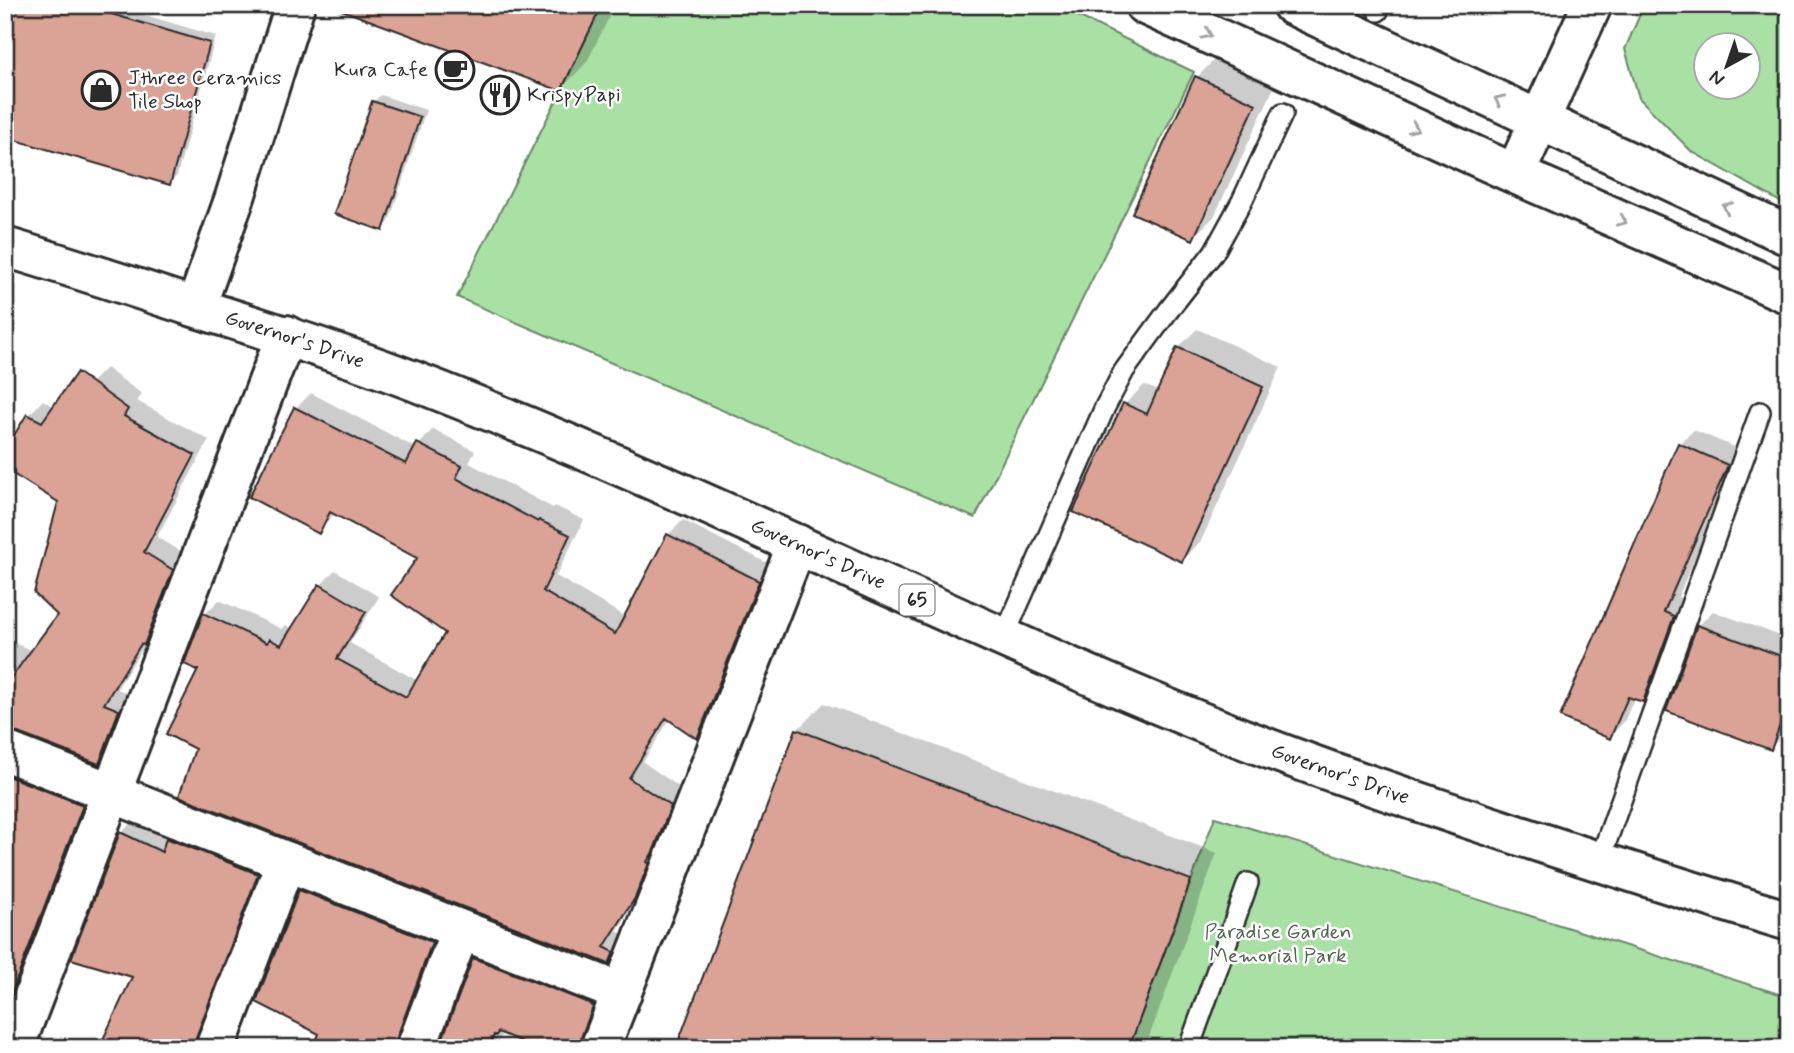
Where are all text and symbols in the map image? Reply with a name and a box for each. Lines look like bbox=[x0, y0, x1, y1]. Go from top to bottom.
one-way arrow bbox=[1200, 25, 1212, 39]
north arrow bbox=[1692, 32, 1762, 102]
cafe icon: Kura Cafe bbox=[434, 49, 476, 91]
place label: Kura Cafe bbox=[334, 56, 428, 84]
place label: Jthree Ceramics Tile Shop bbox=[128, 64, 282, 116]
text: N bbox=[1704, 64, 1730, 92]
shop icon: Jthree Ceramics Tile Shop bbox=[80, 69, 122, 111]
restaurant icon: KrispyPapi bbox=[479, 74, 521, 116]
place label: KrispyPapi bbox=[527, 81, 621, 109]
one-way arrow bbox=[1493, 94, 1506, 108]
one-way arrow bbox=[1407, 120, 1419, 134]
one-way arrow bbox=[1722, 202, 1734, 216]
one-way arrow bbox=[1615, 213, 1627, 227]
street label: Governor's Drive bbox=[221, 304, 368, 376]
street label: Governor's Drive bbox=[746, 511, 890, 597]
road number: 65 bbox=[900, 584, 934, 615]
street label: Governor's Drive bbox=[1267, 737, 1413, 812]
park label: Paradise Garden Memorial Park bbox=[1205, 918, 1351, 970]

